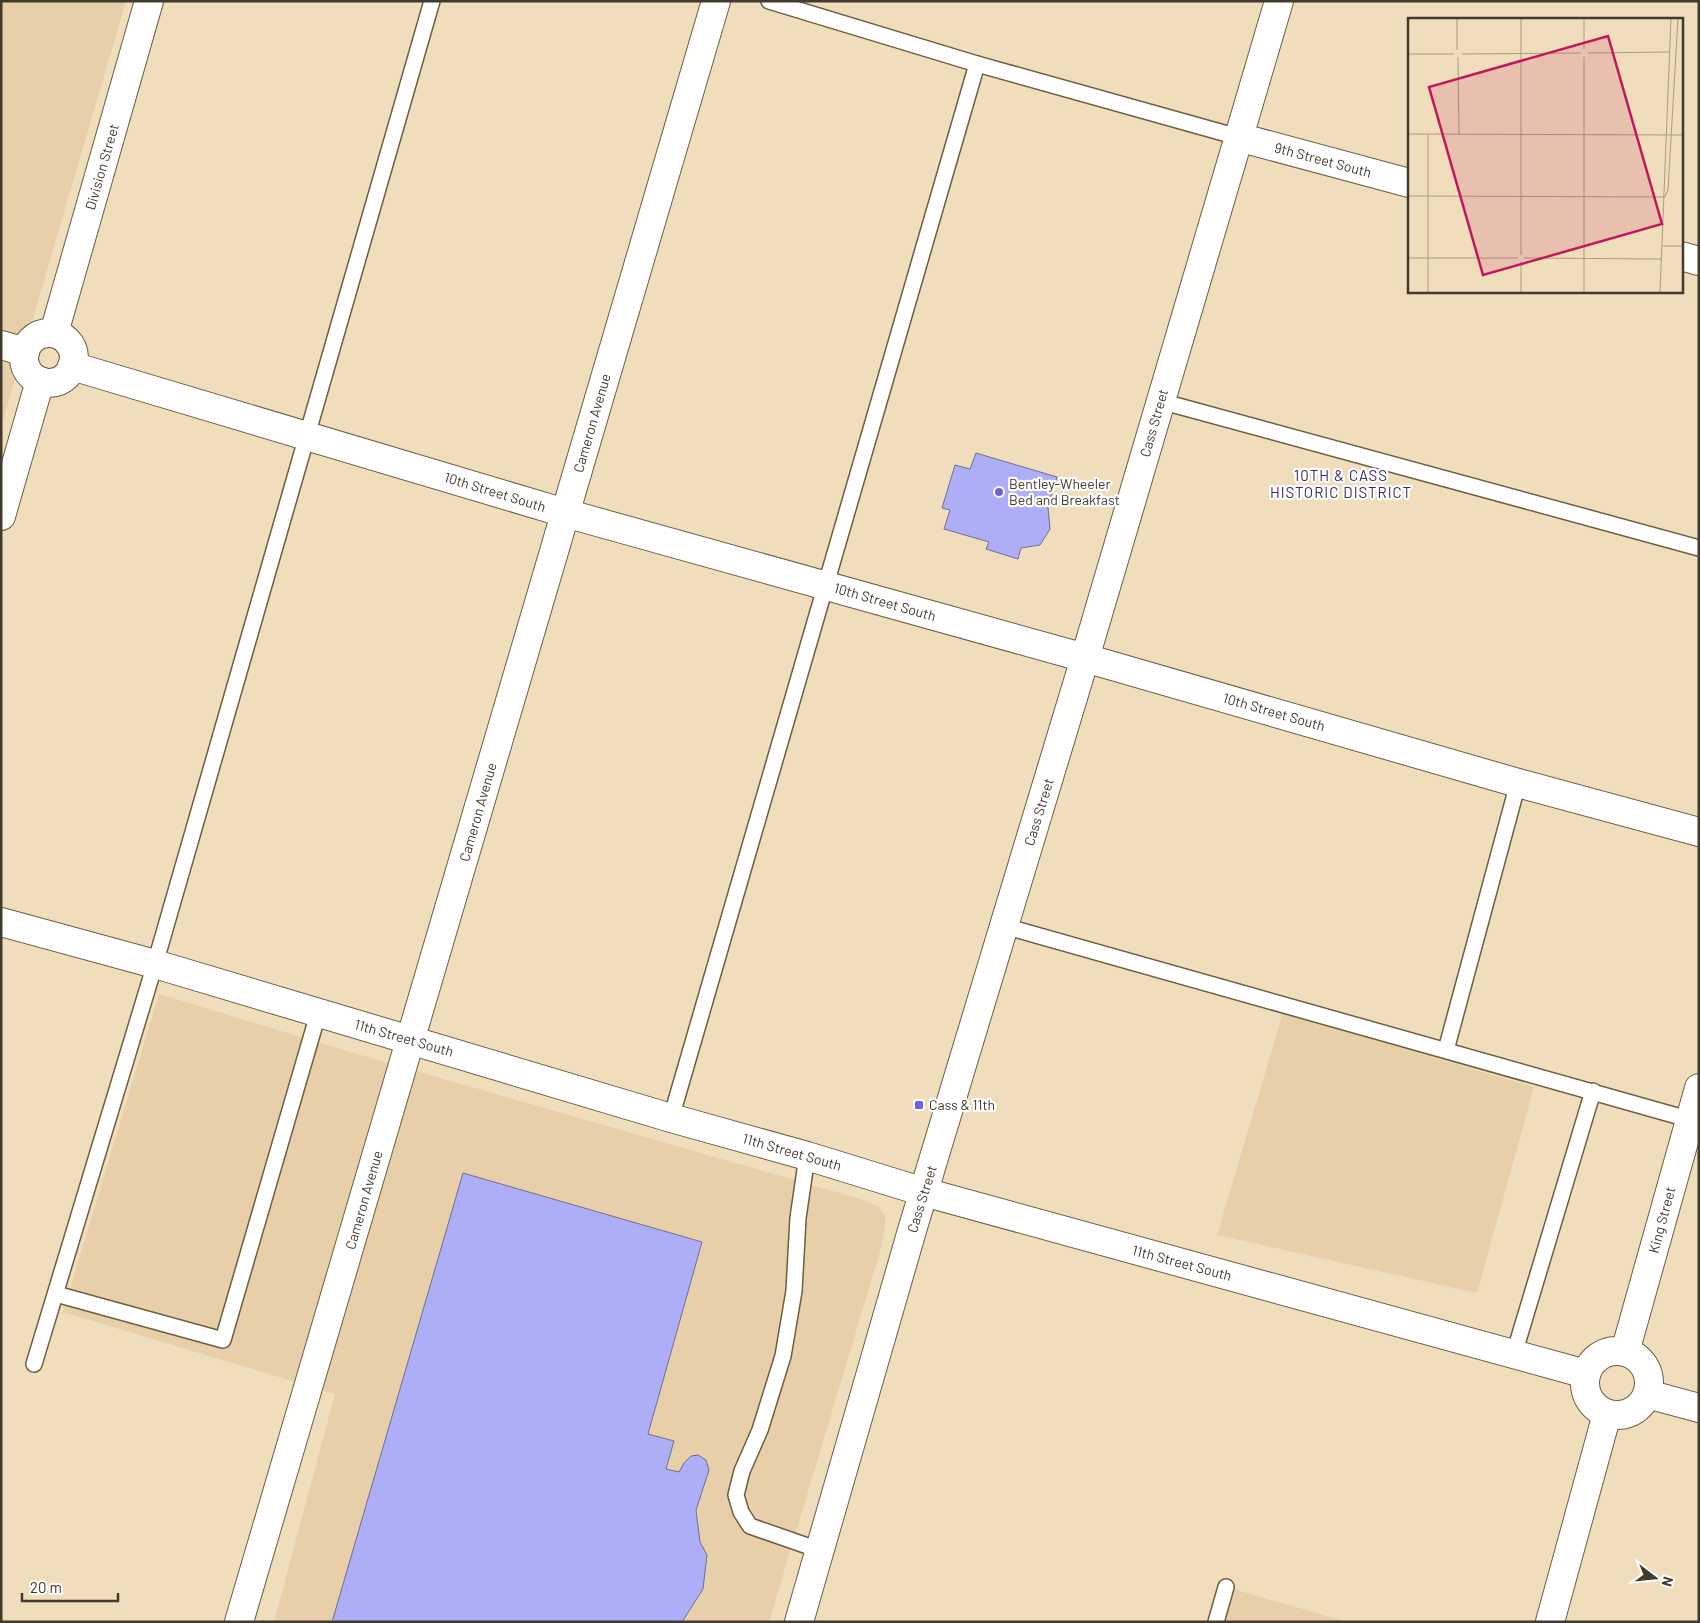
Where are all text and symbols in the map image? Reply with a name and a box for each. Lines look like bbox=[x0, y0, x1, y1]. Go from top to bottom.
inset map bbox=[1408, 18, 1682, 292]
street label: Division Street bbox=[81, 122, 122, 212]
street label: 9th Street South bbox=[1273, 138, 1373, 181]
street label: Cameron Avenue bbox=[569, 371, 614, 474]
street label: Cass Street bbox=[1136, 387, 1171, 459]
district label: 10TH & CASS HISTORIC DISTRICT bbox=[1270, 466, 1412, 501]
street label: 10th Street South bbox=[442, 468, 548, 515]
place label: Bentley-Wheeler Bed and Breakfast bbox=[1009, 475, 1120, 508]
marker: Bentley-Wheeler Bed and Breakfast bbox=[993, 486, 1005, 498]
street label: 10th Street South bbox=[832, 579, 938, 624]
street label: 10th Street South bbox=[1221, 689, 1327, 734]
street label: Cameron Avenue bbox=[455, 760, 500, 863]
street label: Cass Street bbox=[1020, 776, 1057, 848]
street label: 11th Street South bbox=[353, 1015, 456, 1060]
place label: Cass & 11th bbox=[929, 1096, 995, 1113]
marker: Cass & 11th bbox=[913, 1099, 925, 1111]
street label: 11th Street South bbox=[741, 1129, 844, 1174]
street label: Cameron Avenue bbox=[341, 1148, 386, 1251]
street label: Cass Street bbox=[903, 1163, 940, 1235]
street label: King Street bbox=[1644, 1185, 1679, 1255]
street label: 11th Street South bbox=[1131, 1241, 1234, 1284]
north arrow bbox=[1630, 1553, 1680, 1603]
scale bar bbox=[22, 1570, 119, 1602]
text: N bbox=[1659, 1575, 1677, 1589]
text: 20 m bbox=[30, 1578, 62, 1596]

